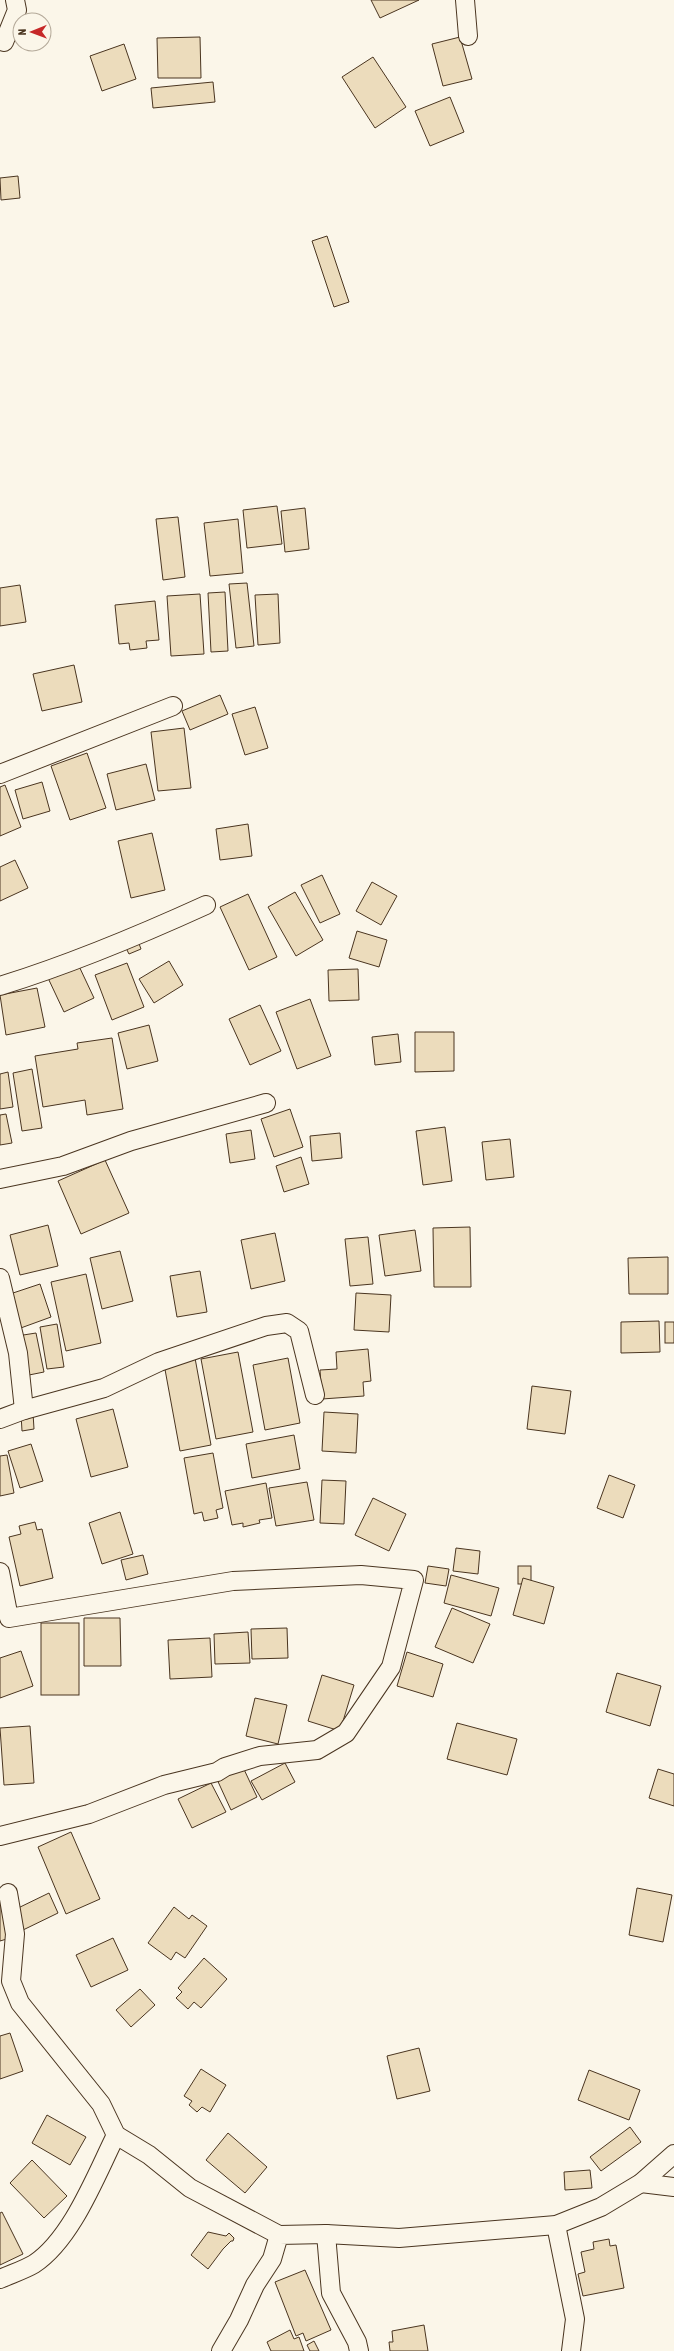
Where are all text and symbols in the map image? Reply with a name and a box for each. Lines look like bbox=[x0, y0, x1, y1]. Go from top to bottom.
north arrow bbox=[12, 12, 52, 52]
text: N bbox=[16, 29, 28, 36]

